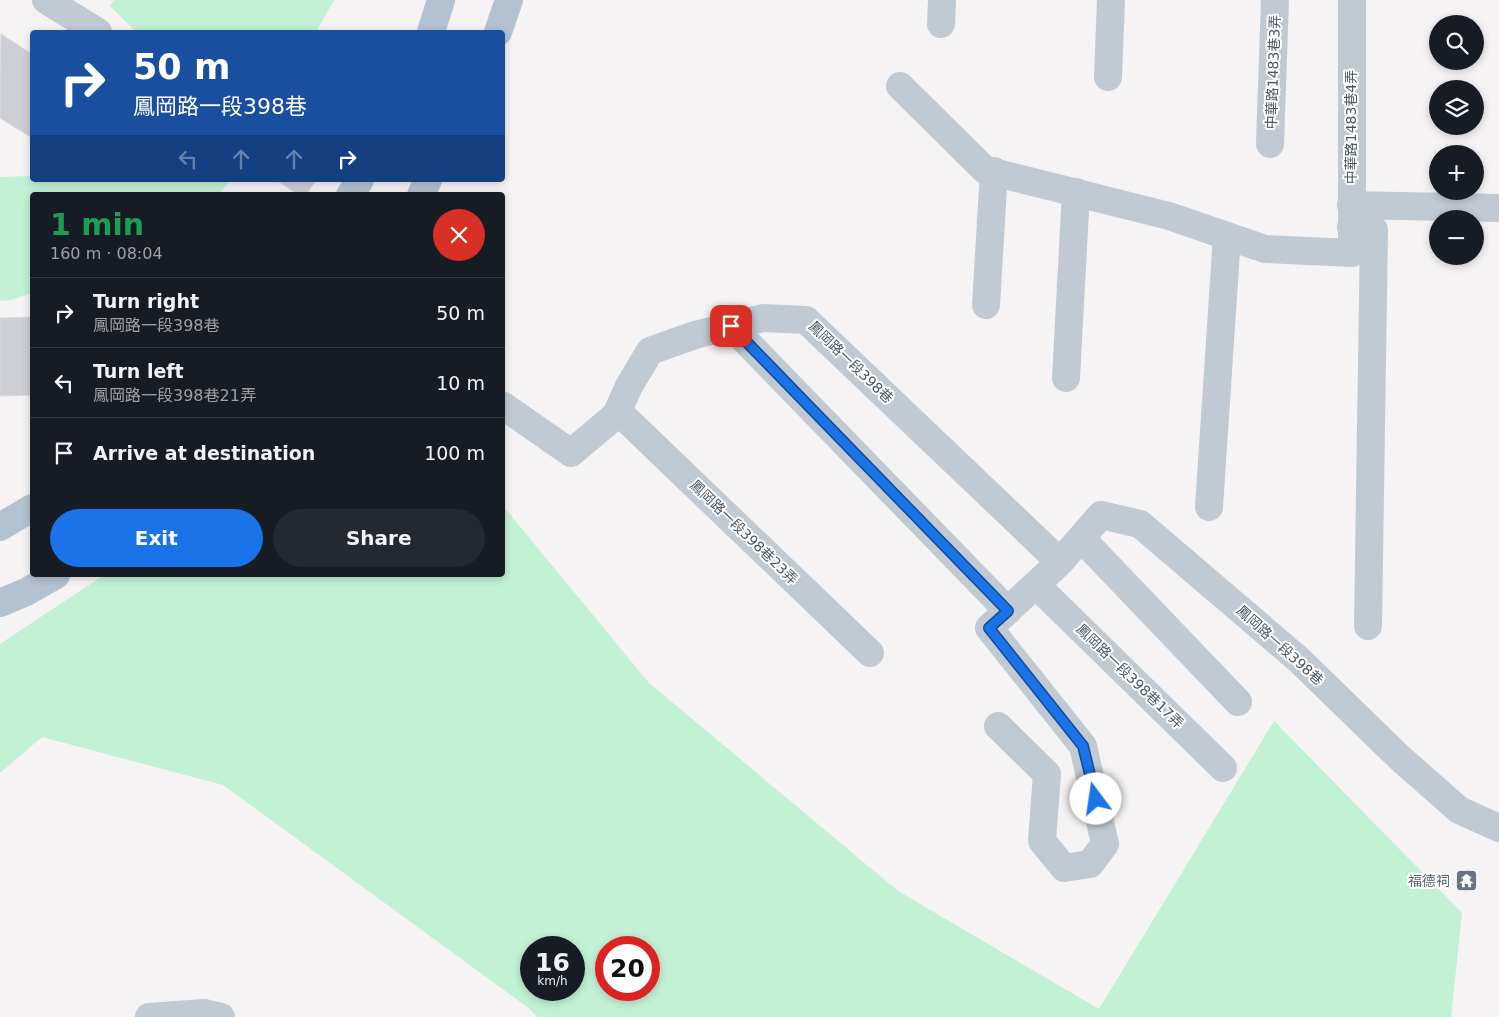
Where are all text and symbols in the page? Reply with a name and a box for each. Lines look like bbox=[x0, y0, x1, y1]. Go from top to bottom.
street label: 中華路1483巷3弄 bbox=[1263, 14, 1283, 130]
map controls bbox=[1429, 15, 1484, 265]
button: search bbox=[1429, 15, 1484, 70]
text: 50 m bbox=[133, 47, 230, 87]
icon: right bbox=[50, 50, 115, 115]
street label: 中華路1483巷4弄 bbox=[1343, 70, 1359, 184]
button: layers bbox=[1429, 80, 1484, 135]
text: 鳳岡路一段398巷 bbox=[133, 94, 307, 119]
icon: left bbox=[174, 145, 202, 173]
icon: ahead bbox=[227, 145, 255, 173]
icon: ahead bbox=[280, 145, 308, 173]
icon: right bbox=[333, 145, 361, 173]
button: + bbox=[1429, 145, 1484, 200]
text: 1 min bbox=[50, 207, 144, 242]
button: close bbox=[433, 209, 485, 261]
button: − bbox=[1429, 210, 1484, 265]
text: 160 m · 08:04 bbox=[50, 244, 163, 263]
text: Turn right bbox=[93, 290, 199, 312]
icon: right bbox=[50, 299, 78, 327]
text: 50 m bbox=[436, 302, 485, 324]
pin bbox=[710, 305, 752, 347]
icon: arrive bbox=[717, 312, 745, 340]
text: 鳳岡路一段398巷 bbox=[93, 316, 220, 335]
street label: 鳳岡路一段398巷 bbox=[806, 318, 896, 406]
text: Turn left bbox=[93, 360, 184, 382]
icon: left bbox=[50, 369, 78, 397]
text: 10 m bbox=[436, 372, 485, 394]
text: 鳳岡路一段398巷21弄 bbox=[93, 386, 256, 405]
icon: arrive bbox=[50, 439, 78, 467]
text: Arrive at destination bbox=[93, 442, 315, 464]
text: 100 m bbox=[424, 442, 485, 464]
street label: 鳳岡路一段398巷23弄 bbox=[687, 477, 801, 587]
button: Exit bbox=[50, 509, 263, 567]
button: Share bbox=[273, 509, 485, 567]
street label: 鳳岡路一段398巷 bbox=[1234, 602, 1326, 688]
street label: 鳳岡路一段398巷17弄 bbox=[1073, 621, 1187, 731]
position arrow bbox=[1069, 772, 1121, 824]
temple icon: 福德祠 bbox=[1454, 869, 1478, 893]
place label: 福德祠 bbox=[1408, 873, 1450, 889]
speed limit sign: 20 bbox=[595, 936, 660, 1001]
text: 16 bbox=[535, 948, 570, 977]
text: km/h bbox=[537, 974, 568, 988]

